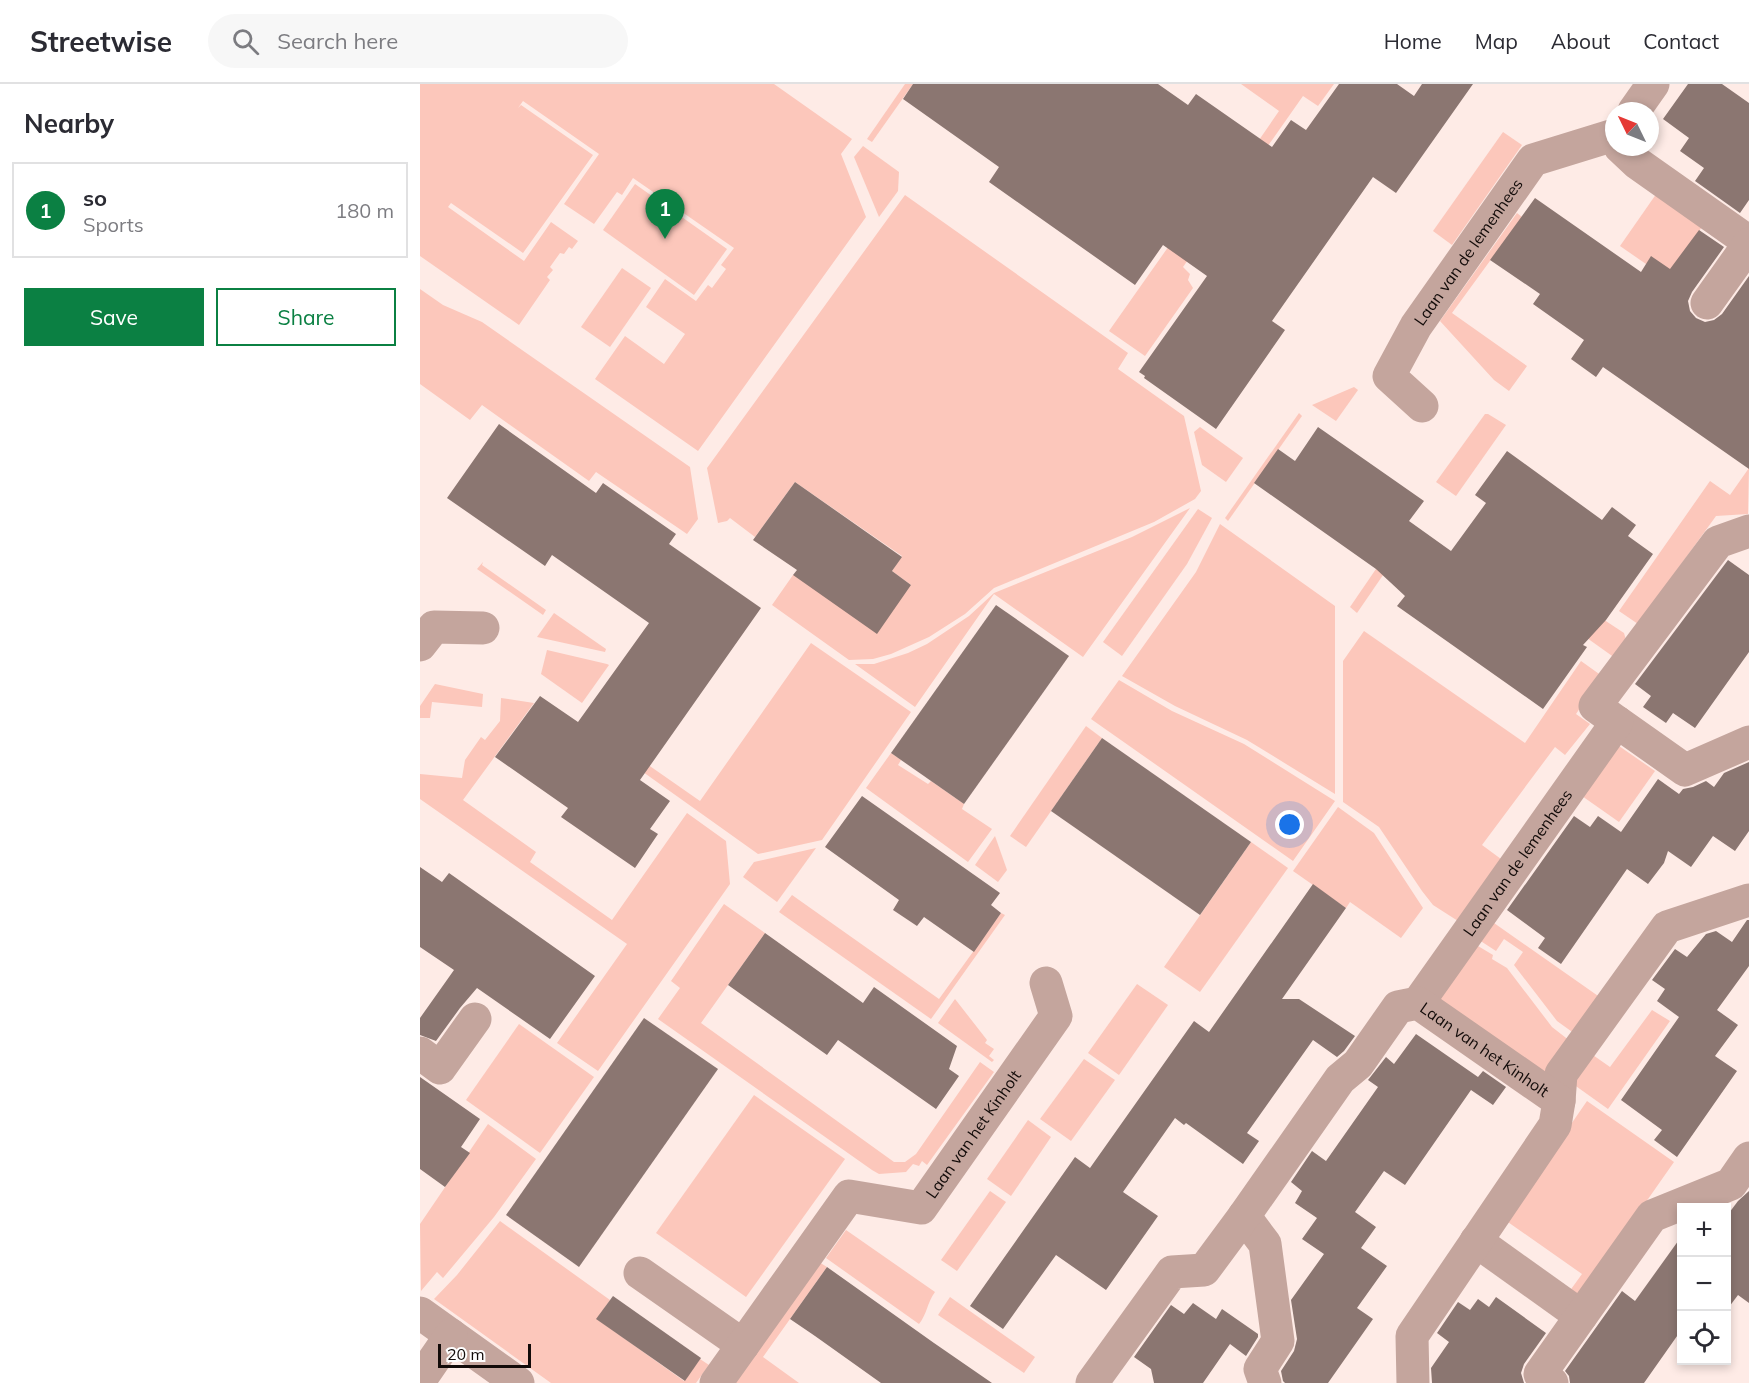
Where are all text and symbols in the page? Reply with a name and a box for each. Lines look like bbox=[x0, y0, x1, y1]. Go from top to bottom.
search box bbox=[208, 14, 628, 68]
text: Streetwise bbox=[30, 24, 172, 59]
icon: search bbox=[229, 25, 262, 58]
text: Search here bbox=[277, 27, 398, 55]
text: Home bbox=[1384, 28, 1442, 54]
text: Map bbox=[1475, 28, 1518, 54]
text: About bbox=[1551, 28, 1610, 54]
text: Contact bbox=[1643, 28, 1719, 54]
north arrow bbox=[1605, 102, 1659, 156]
text: Nearby bbox=[24, 107, 114, 140]
street label: Laan van de Iemenhees bbox=[1409, 174, 1527, 329]
text: so bbox=[83, 184, 107, 212]
pin: 1 bbox=[646, 190, 684, 239]
text: 1 bbox=[40, 198, 52, 223]
text: 180 m bbox=[335, 198, 394, 223]
text: Sports bbox=[83, 212, 144, 237]
button: Save bbox=[24, 288, 204, 346]
button: Share bbox=[216, 288, 396, 346]
street label: Laan van de Iemenhees bbox=[1459, 785, 1576, 940]
your location bbox=[1275, 810, 1304, 839]
street label: Laan van het Kinholt bbox=[1416, 998, 1553, 1101]
street label: Laan van het Kinholt bbox=[921, 1066, 1025, 1202]
map controls bbox=[1677, 1203, 1731, 1365]
button: + bbox=[1677, 1203, 1731, 1257]
button: − bbox=[1677, 1257, 1731, 1311]
button: locate bbox=[1677, 1311, 1731, 1365]
scale bar bbox=[438, 1341, 531, 1368]
text: 20 m bbox=[447, 1344, 484, 1364]

